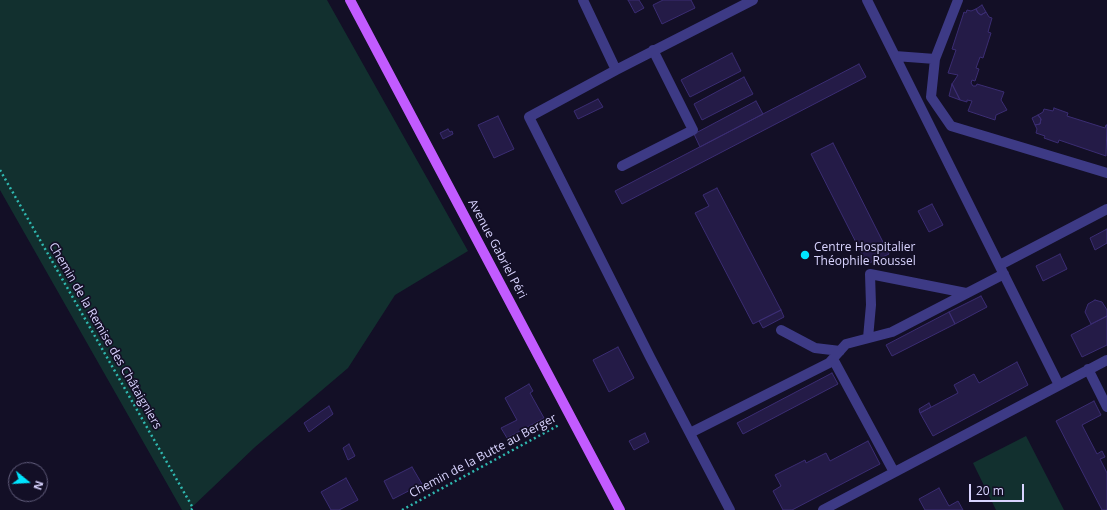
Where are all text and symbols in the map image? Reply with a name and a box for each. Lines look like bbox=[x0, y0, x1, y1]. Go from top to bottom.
street label: Avenue Gabriel Péri bbox=[465, 197, 529, 301]
street label: Chemin de la Remise des Châtaigniers bbox=[46, 240, 164, 432]
place label: Centre Hospitalier Théophile Roussel bbox=[814, 241, 916, 269]
marker: Centre Hospitalier Théophile Roussel bbox=[799, 249, 811, 261]
street label: Chemin de la Butte au Berger bbox=[407, 411, 559, 501]
north arrow bbox=[8, 462, 48, 502]
scale bar bbox=[971, 476, 1026, 502]
text: N bbox=[30, 479, 47, 492]
text: 20 m bbox=[976, 482, 1004, 499]

